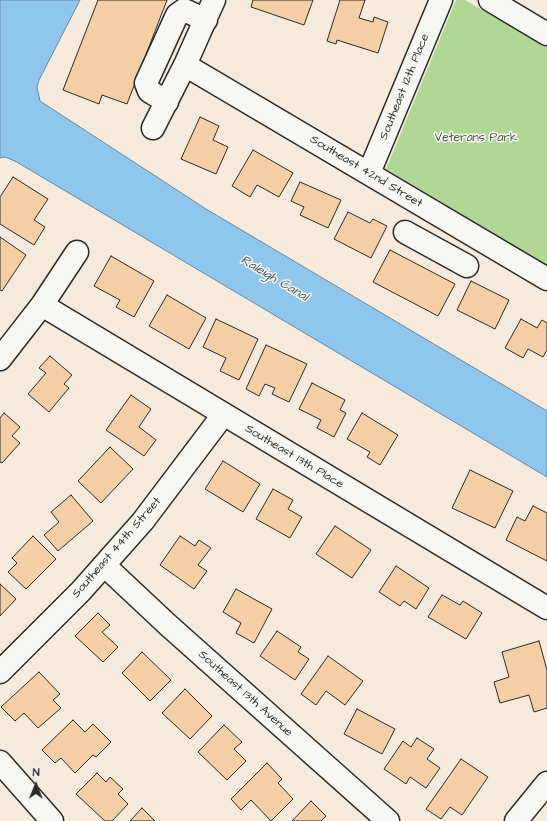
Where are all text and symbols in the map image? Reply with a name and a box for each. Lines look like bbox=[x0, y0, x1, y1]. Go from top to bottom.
street label: Southeast 12th Place bbox=[377, 32, 433, 142]
park label: Veterans Park bbox=[435, 131, 517, 145]
street label: Southeast 42nd Street bbox=[307, 133, 425, 211]
water label: Raleigh Canal bbox=[237, 253, 311, 305]
street label: Southeast 13th Place bbox=[242, 422, 346, 492]
street label: Southeast 44th Street bbox=[69, 495, 165, 601]
street label: Southeast 13th Avenue bbox=[195, 648, 295, 740]
north arrow bbox=[16, 765, 56, 805]
text: N bbox=[33, 765, 40, 780]

